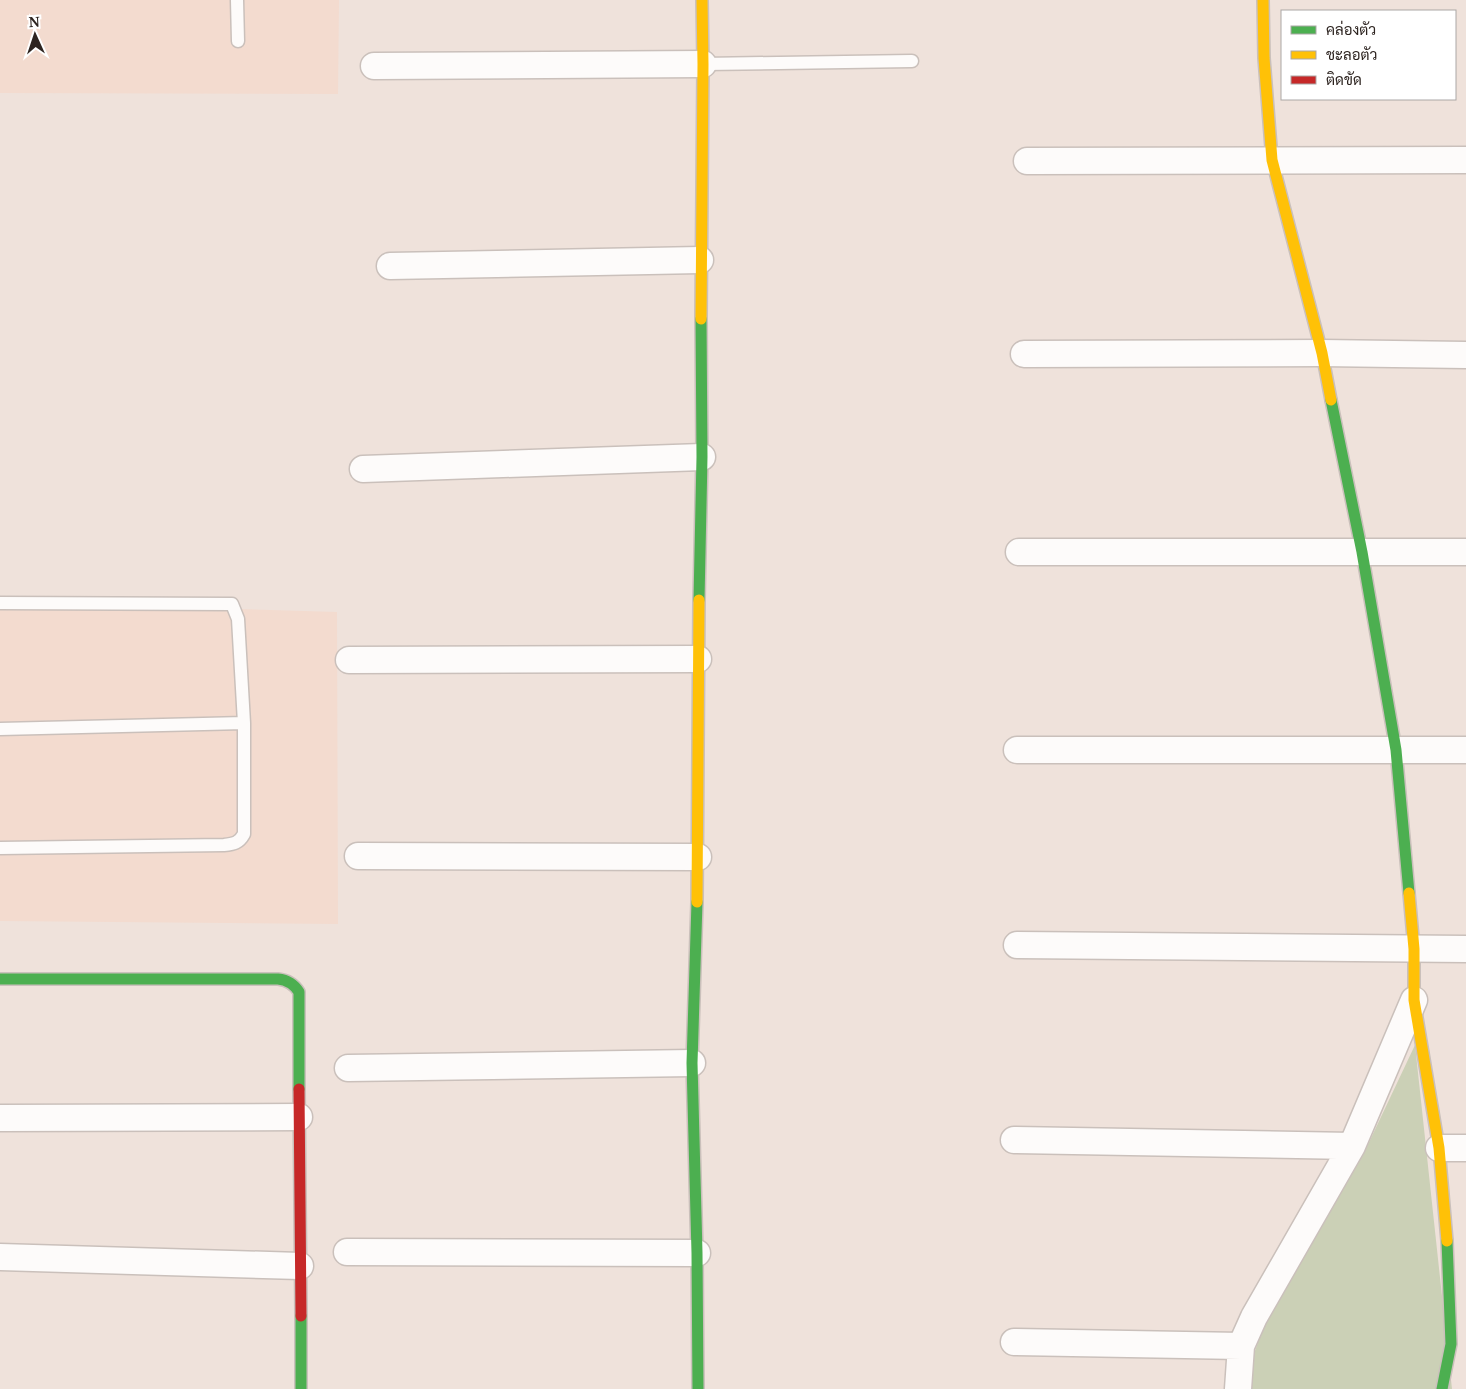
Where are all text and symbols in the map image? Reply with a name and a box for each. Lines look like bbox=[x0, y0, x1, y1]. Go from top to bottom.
north arrow bbox=[10, 10, 60, 60]
legend bbox=[1281, 10, 1456, 100]
text: N bbox=[28, 12, 40, 31]
text: คล่องตัว bbox=[1326, 19, 1376, 39]
text: ชะลอตัว bbox=[1326, 44, 1377, 64]
text: ติดขัด bbox=[1326, 69, 1362, 89]

